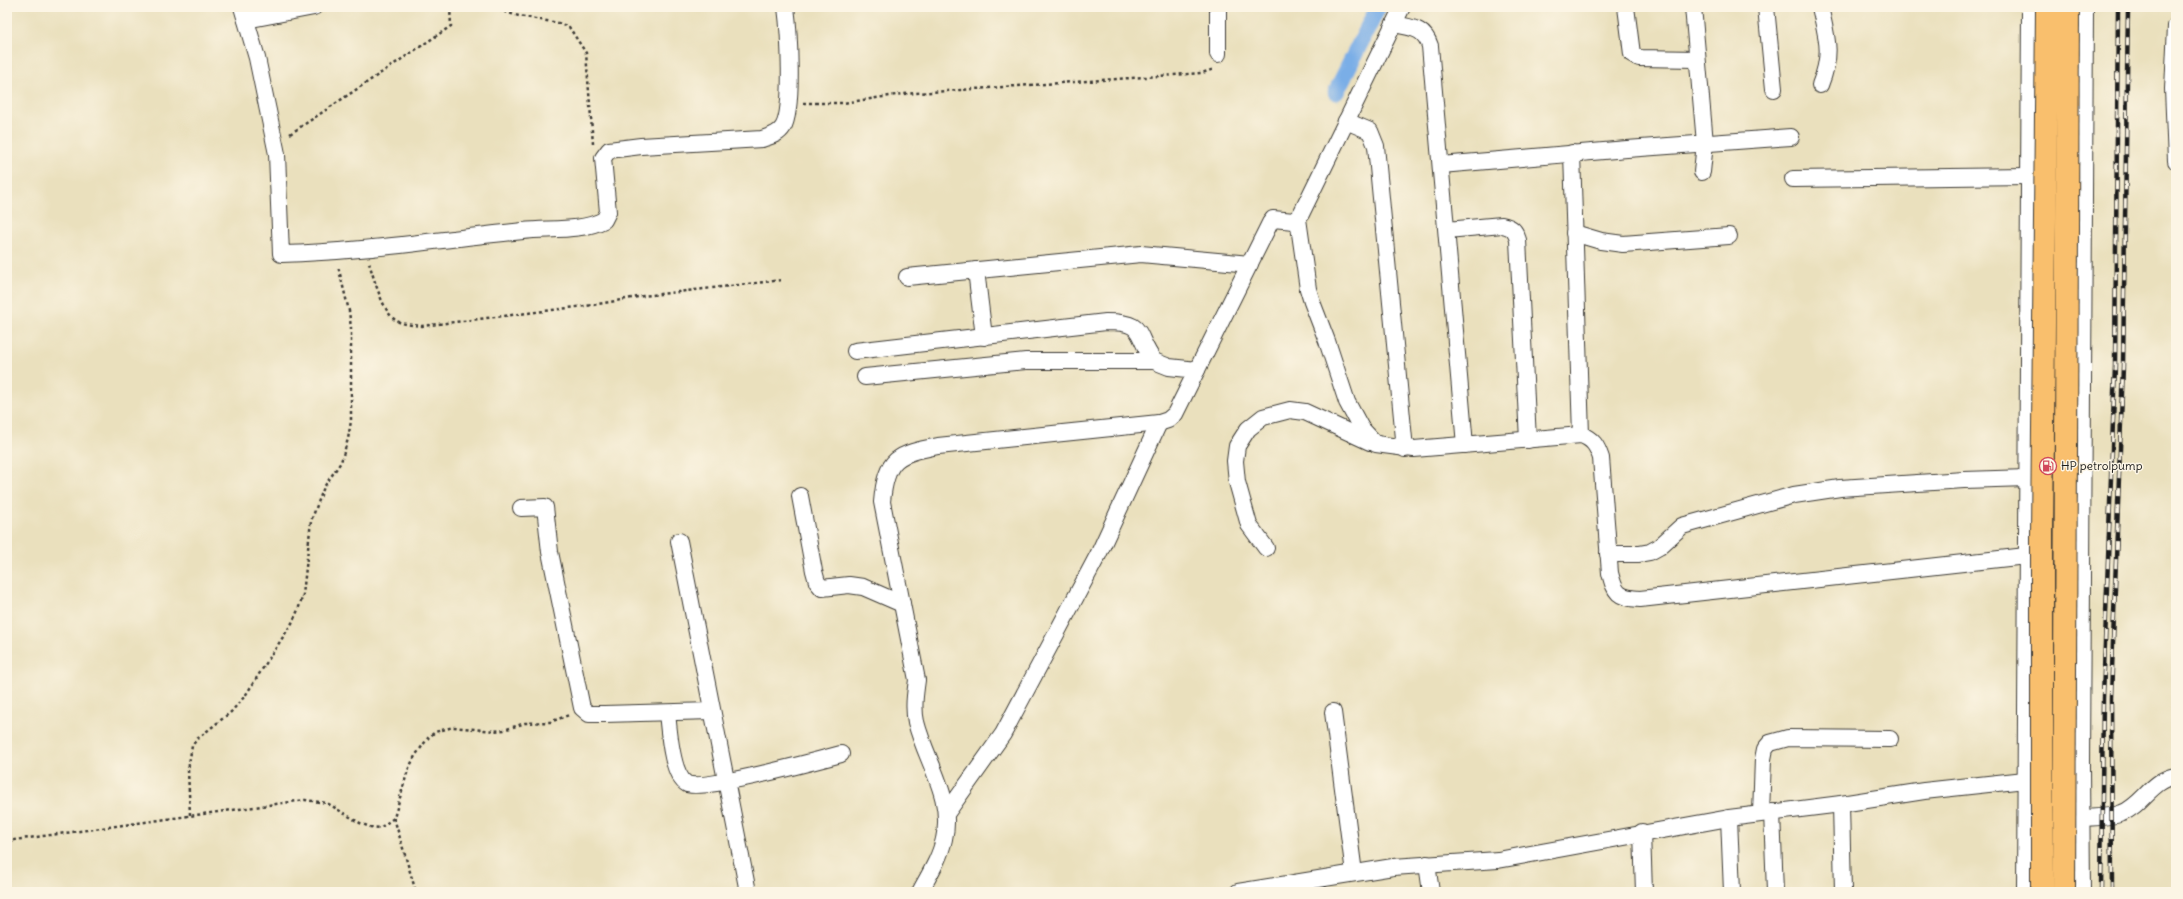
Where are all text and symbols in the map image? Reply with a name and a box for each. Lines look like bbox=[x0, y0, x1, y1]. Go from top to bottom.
fuel station icon: HP petrolpump bbox=[2038, 456, 2058, 476]
place label: HP petrolpump bbox=[2061, 458, 2143, 473]

